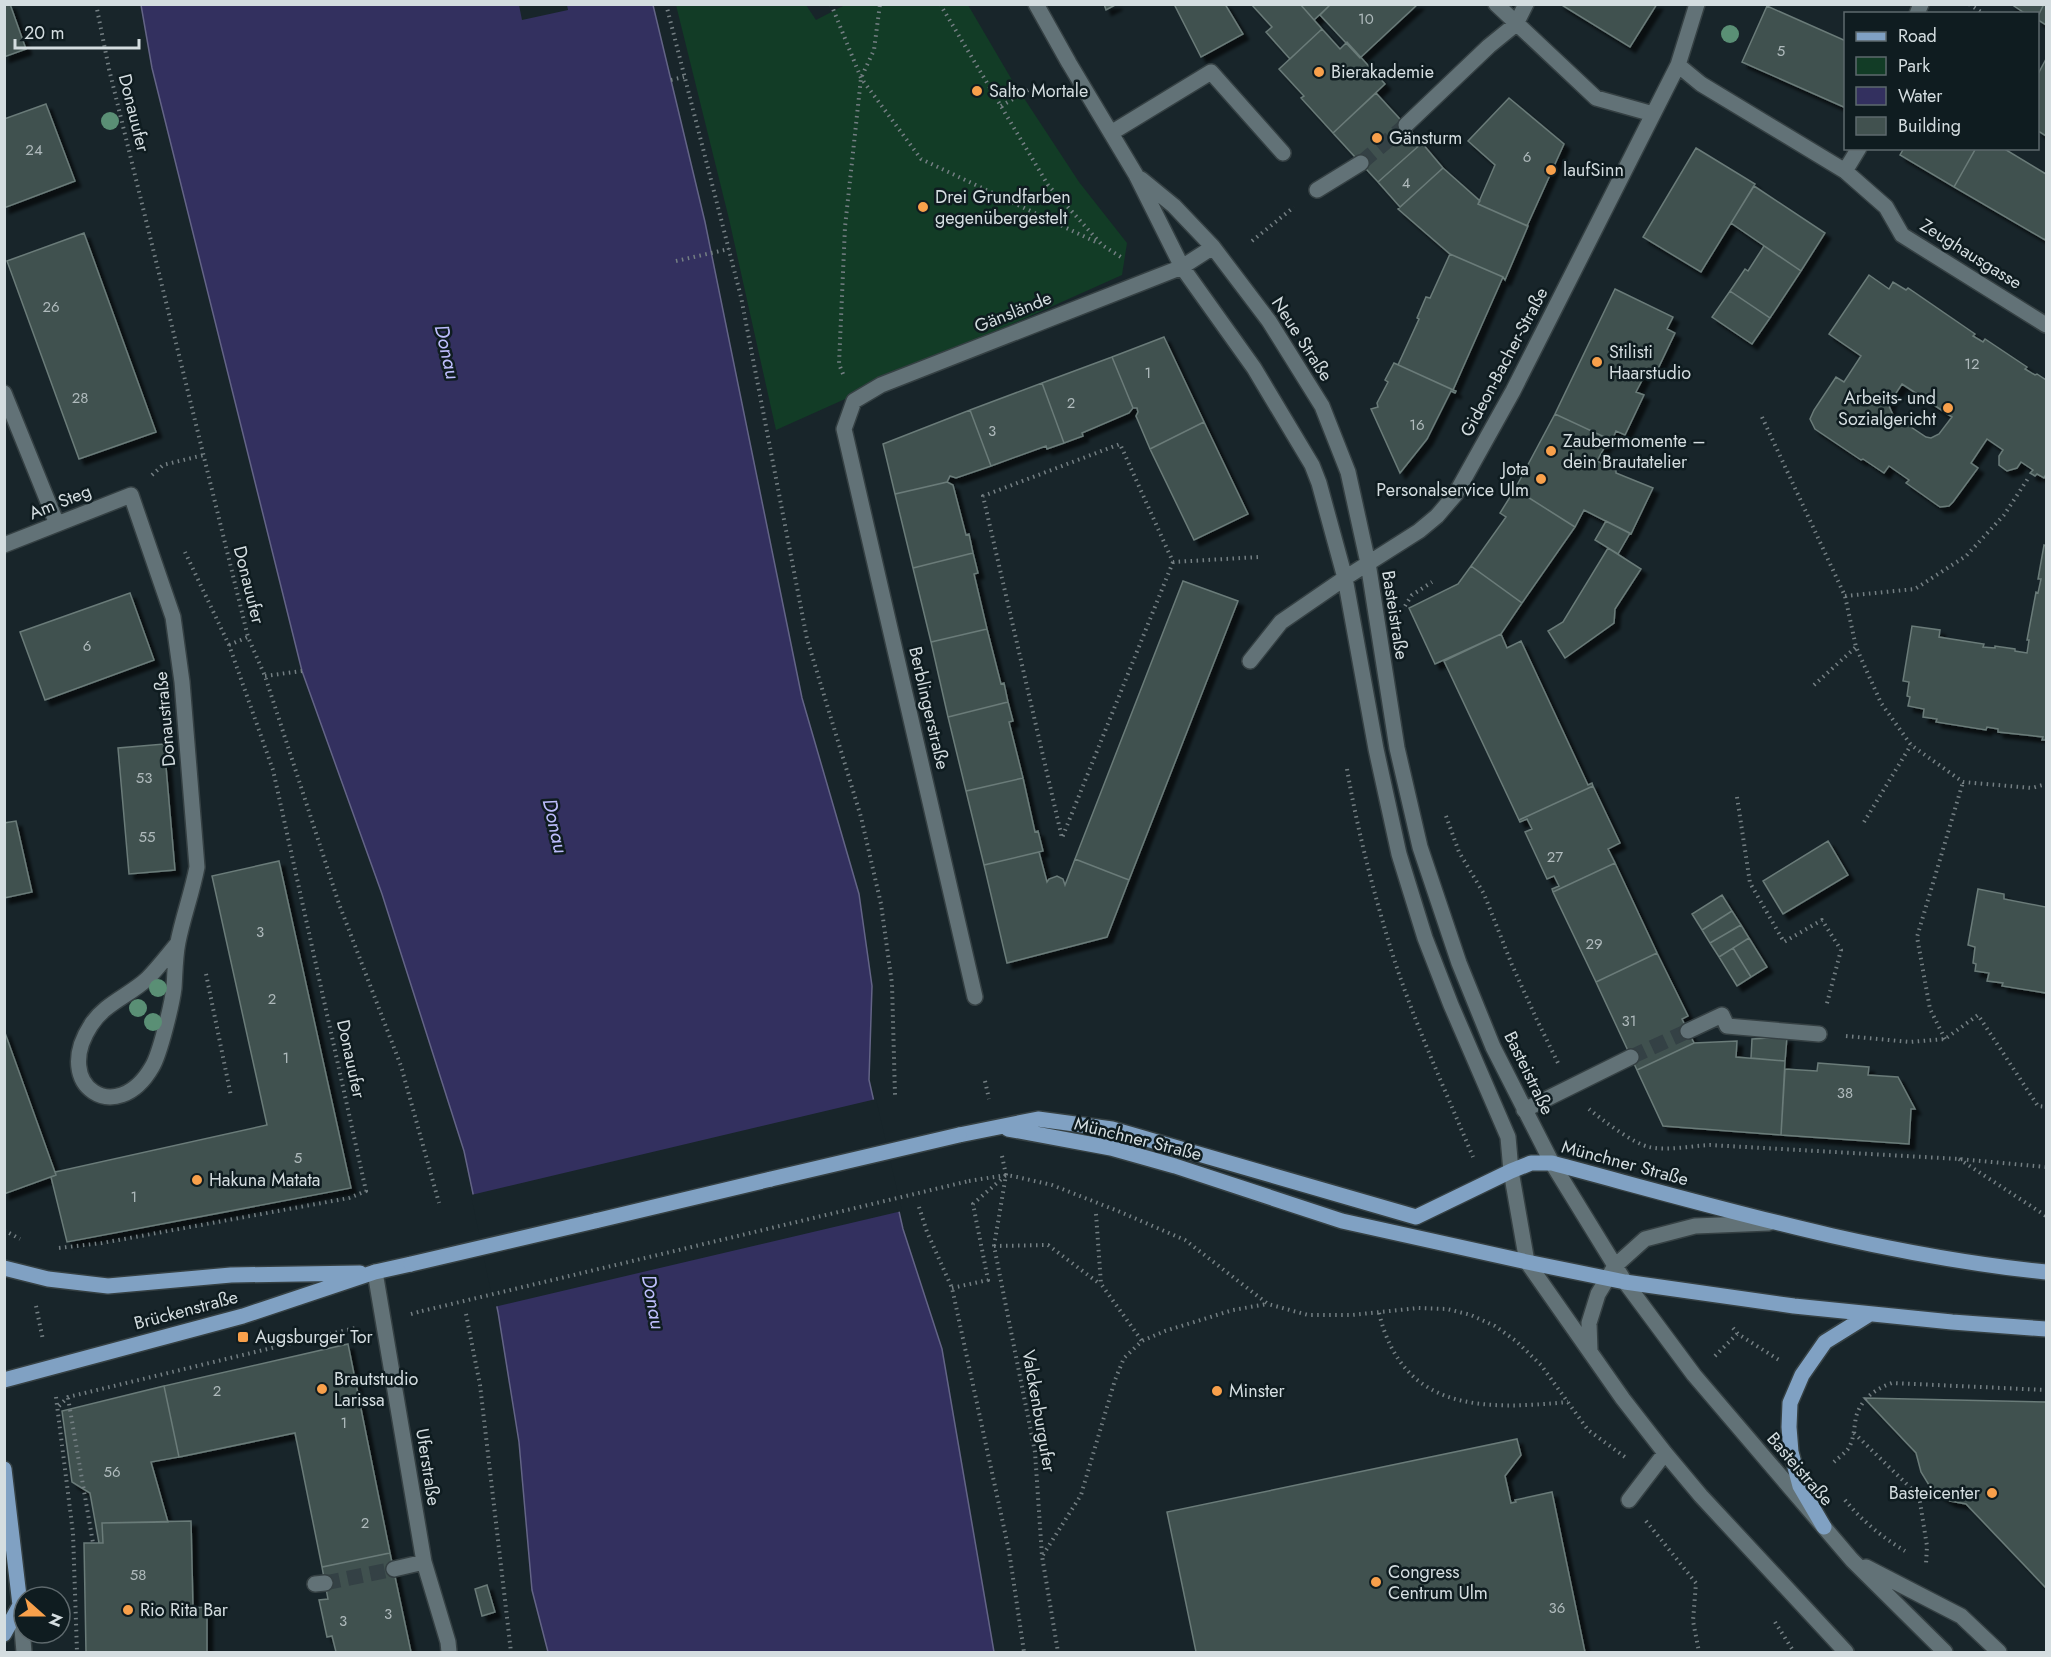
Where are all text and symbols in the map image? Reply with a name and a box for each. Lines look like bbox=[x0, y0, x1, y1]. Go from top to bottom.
house number: 10 bbox=[1358, 8, 1374, 30]
scale bar bbox=[15, 12, 140, 50]
legend bbox=[1844, 12, 2039, 150]
text: 20 m bbox=[24, 20, 64, 46]
text: Road bbox=[1898, 23, 1937, 49]
house number: 5 bbox=[1777, 40, 1785, 62]
text: Park bbox=[1898, 53, 1930, 79]
place label: Bierakademie bbox=[1331, 59, 1434, 85]
marker: Bierakademie bbox=[1312, 65, 1326, 79]
street label: Donauufer bbox=[112, 71, 156, 156]
place label: Salto Mortale bbox=[989, 78, 1088, 104]
text: Water bbox=[1898, 83, 1943, 109]
marker: Salto Mortale bbox=[970, 84, 984, 98]
text: Building bbox=[1898, 113, 1961, 139]
place label: Gänsturm bbox=[1389, 125, 1462, 151]
marker: Gänsturm bbox=[1370, 131, 1384, 145]
house number: 24 bbox=[25, 139, 43, 161]
house number: 6 bbox=[1523, 146, 1531, 168]
place label: laufSinn bbox=[1563, 157, 1624, 183]
marker: laufSinn bbox=[1544, 163, 1558, 177]
house number: 4 bbox=[1402, 172, 1411, 194]
place label: Drei Grundfarben gegenübergestelt bbox=[935, 184, 1071, 231]
marker: Drei Grundfarben gegenübergestelt bbox=[916, 200, 930, 214]
street label: Zeughausgasse bbox=[1915, 212, 2027, 296]
street label: Gideon-Bacher-Straße bbox=[1454, 283, 1554, 441]
street label: Gänslände bbox=[970, 285, 1056, 339]
street label: Neue Straße bbox=[1265, 292, 1339, 386]
house number: 26 bbox=[42, 296, 60, 318]
water label: Donau bbox=[427, 322, 467, 382]
place label: Stilisti Haarstudio bbox=[1609, 339, 1691, 386]
house number: 12 bbox=[1964, 353, 1980, 375]
marker: Stilisti Haarstudio bbox=[1590, 355, 1604, 369]
house number: 1 bbox=[1145, 362, 1151, 384]
place label: Arbeits- und Sozialgericht bbox=[1838, 385, 1937, 432]
house number: 28 bbox=[72, 387, 88, 409]
house number: 2 bbox=[1067, 392, 1075, 414]
marker: Arbeits- und Sozialgericht bbox=[1941, 401, 1955, 415]
house number: 16 bbox=[1409, 414, 1425, 436]
house number: 3 bbox=[988, 420, 996, 442]
place label: Zaubermomente – dein Brautatelier bbox=[1563, 428, 1706, 475]
marker: Zaubermomente – dein Brautatelier bbox=[1544, 444, 1558, 458]
place label: Jota Personalservice Ulm bbox=[1376, 456, 1529, 503]
marker: Jota Personalservice Ulm bbox=[1534, 472, 1548, 486]
street label: Am Steg bbox=[25, 478, 95, 526]
street label: Donauufer bbox=[227, 543, 271, 628]
street label: Basteistraße bbox=[1375, 568, 1415, 662]
house number: 6 bbox=[83, 635, 91, 657]
street label: Berblingerstraße bbox=[902, 644, 956, 772]
street label: Donaustraße bbox=[148, 670, 182, 768]
house number: 53 bbox=[136, 767, 152, 789]
water label: Donau bbox=[535, 796, 575, 856]
house number: 55 bbox=[139, 826, 155, 848]
house number: 27 bbox=[1547, 846, 1563, 868]
house number: 3 bbox=[256, 921, 264, 943]
house number: 29 bbox=[1585, 933, 1603, 955]
house number: 2 bbox=[268, 988, 276, 1010]
house number: 31 bbox=[1622, 1010, 1636, 1032]
street label: Donauufer bbox=[330, 1017, 372, 1101]
street label: Basteistraße bbox=[1498, 1027, 1560, 1119]
house number: 1 bbox=[283, 1047, 289, 1069]
house number: 38 bbox=[1837, 1082, 1853, 1104]
street label: Münchner Straße bbox=[1072, 1111, 1204, 1167]
street label: Münchner Straße bbox=[1559, 1134, 1691, 1192]
house number: 5 bbox=[294, 1147, 302, 1169]
place label: Hakuna Matata bbox=[209, 1167, 320, 1193]
marker: Hakuna Matata bbox=[190, 1173, 204, 1187]
house number: 1 bbox=[131, 1186, 137, 1208]
water label: Donau bbox=[634, 1272, 672, 1332]
street label: Brückenstraße bbox=[131, 1284, 241, 1336]
place label: Augsburger Tor bbox=[255, 1324, 374, 1350]
marker: Augsburger Tor bbox=[236, 1330, 250, 1344]
street label: Valckenburgufer bbox=[1015, 1348, 1063, 1475]
place label: Brautstudio Larissa bbox=[334, 1366, 419, 1413]
place label: Minster bbox=[1229, 1378, 1286, 1404]
house number: 2 bbox=[213, 1380, 221, 1402]
marker: Brautstudio Larissa bbox=[315, 1382, 329, 1396]
marker: Minster bbox=[1210, 1384, 1224, 1398]
house number: 1 bbox=[341, 1412, 347, 1434]
street label: Basteistraße bbox=[1761, 1426, 1839, 1512]
street label: Uferstraße bbox=[409, 1427, 447, 1507]
house number: 56 bbox=[103, 1461, 121, 1483]
place label: Basteicenter bbox=[1889, 1480, 1981, 1506]
marker: Basteicenter bbox=[1985, 1486, 1999, 1500]
house number: 2 bbox=[361, 1512, 369, 1534]
place label: Congress Centrum Ulm bbox=[1388, 1559, 1488, 1606]
house number: 58 bbox=[130, 1564, 146, 1586]
marker: Congress Centrum Ulm bbox=[1369, 1575, 1383, 1589]
north arrow bbox=[12, 1585, 72, 1645]
place label: Rio Rita Bar bbox=[140, 1597, 229, 1623]
house number: 36 bbox=[1549, 1597, 1565, 1619]
marker: Rio Rita Bar bbox=[121, 1603, 135, 1617]
house number: 3 bbox=[384, 1603, 392, 1625]
text: N bbox=[43, 1610, 69, 1630]
house number: 3 bbox=[339, 1610, 347, 1632]

